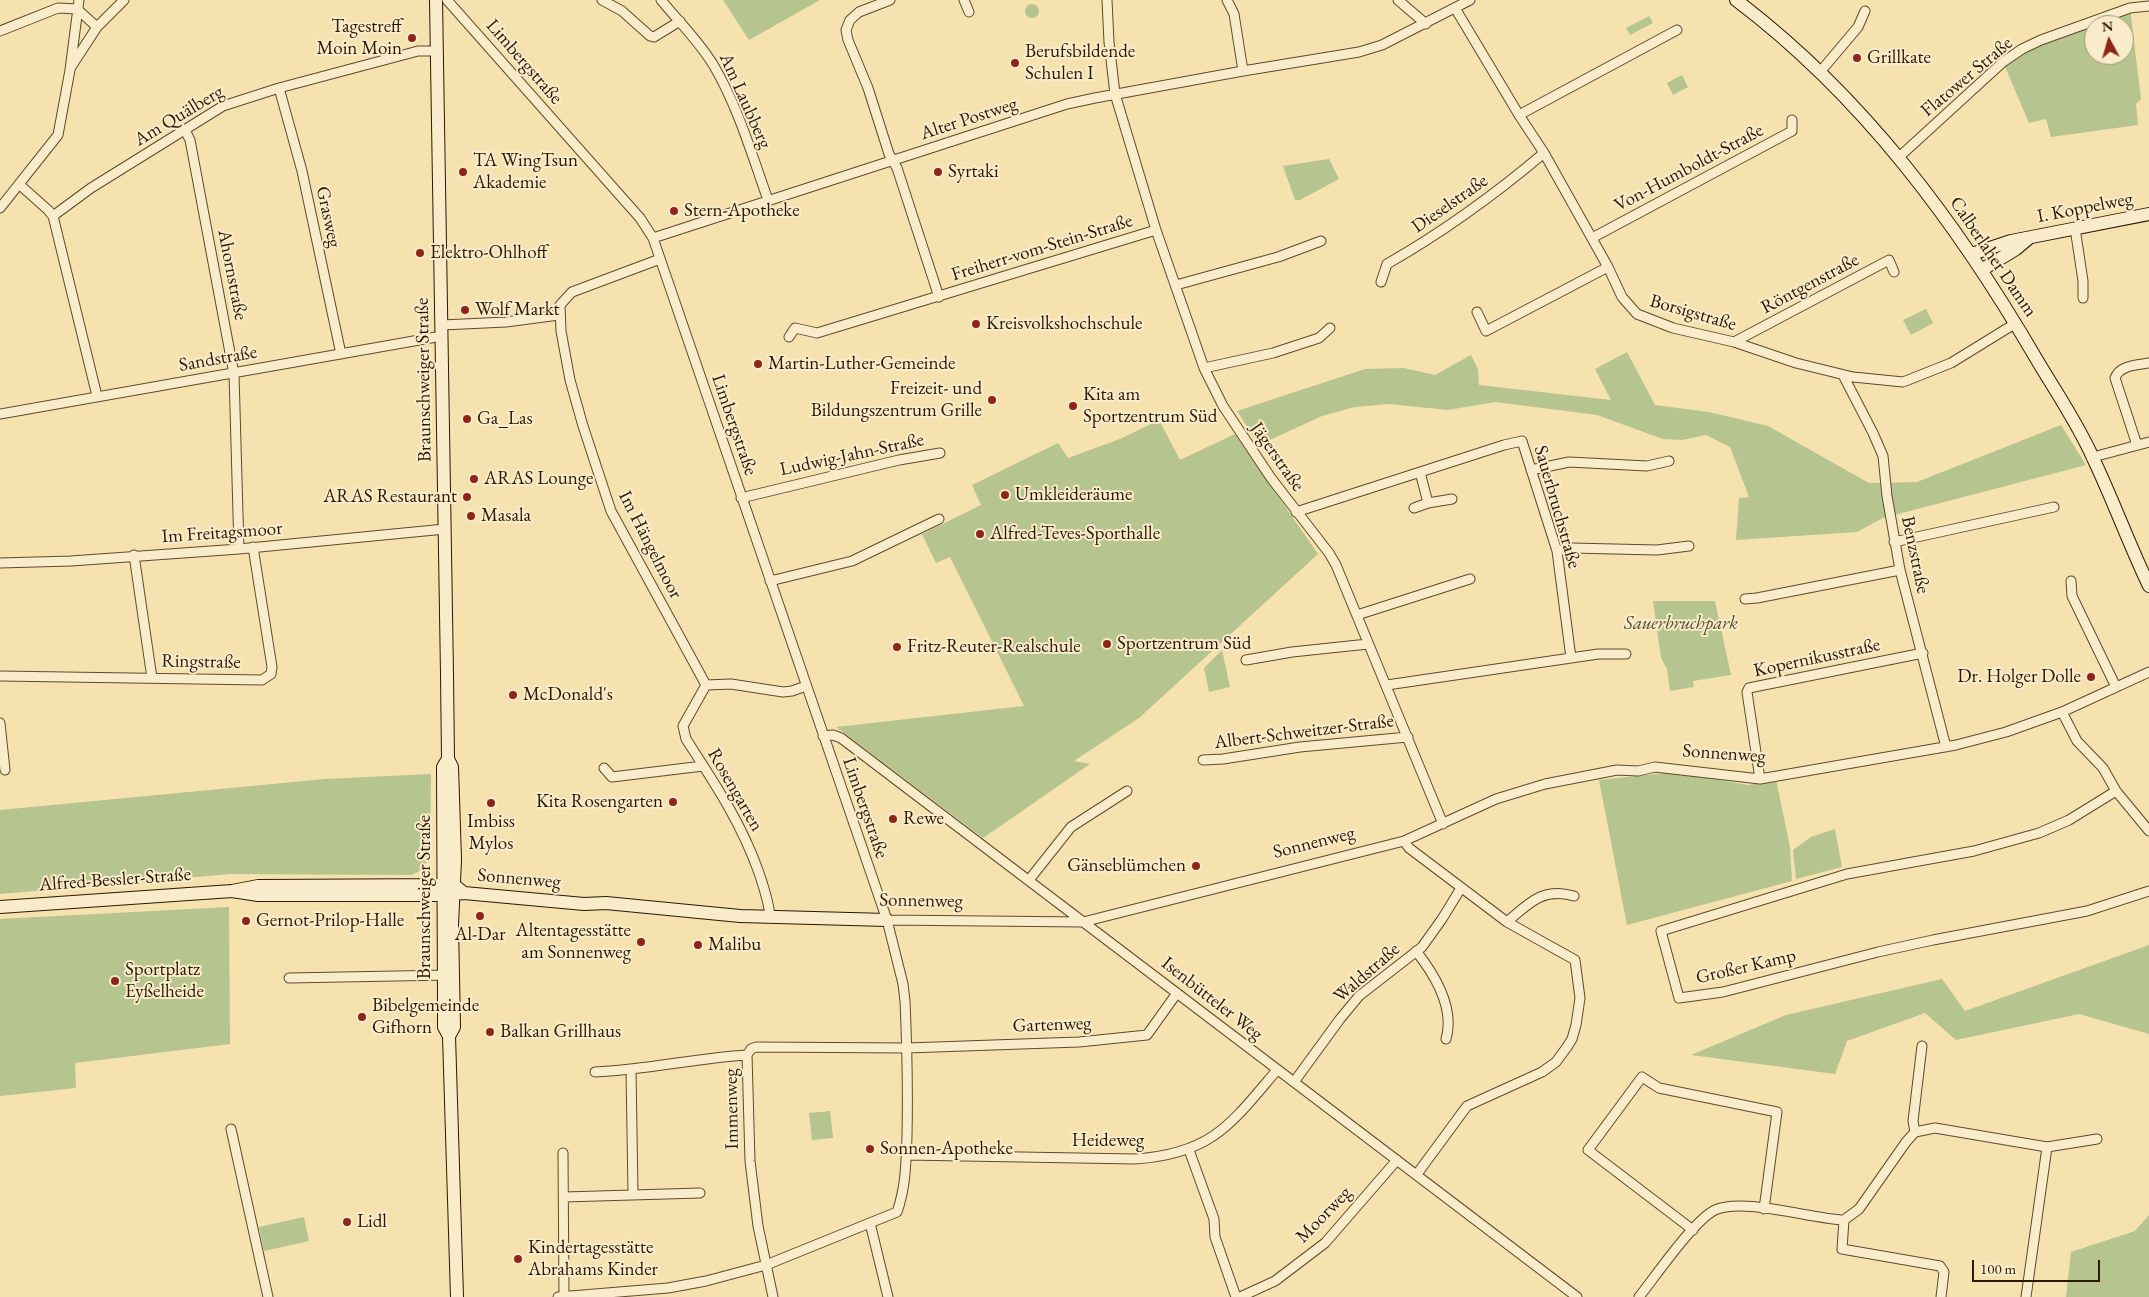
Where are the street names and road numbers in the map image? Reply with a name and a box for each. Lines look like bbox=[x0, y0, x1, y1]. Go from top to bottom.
street label: Limbergstraße bbox=[481, 15, 567, 109]
street label: Flatower Straße bbox=[1916, 32, 2018, 122]
street label: Am Laubberg bbox=[714, 50, 776, 152]
street label: Am Quälberg bbox=[130, 80, 228, 152]
street label: Alter Postweg bbox=[918, 93, 1020, 145]
street label: Von-Humboldt-Straße bbox=[1611, 119, 1767, 217]
street label: Dieselstraße bbox=[1408, 170, 1492, 238]
street label: Grasweg bbox=[310, 184, 346, 250]
street label: I. Koppelweg bbox=[2035, 188, 2135, 228]
street label: Calberlaher Damm bbox=[1944, 193, 2042, 321]
street label: Freiherr-vom-Stein-Straße bbox=[949, 210, 1135, 286]
street label: Ahornstraße bbox=[212, 228, 252, 322]
street label: Röntgenstraße bbox=[1757, 249, 1863, 319]
street label: Borsigstraße bbox=[1647, 290, 1739, 336]
street label: Braunschweiger Straße bbox=[411, 298, 437, 462]
street label: Sandstraße bbox=[177, 341, 259, 377]
street label: Limbergstraße bbox=[706, 371, 762, 479]
street label: Jägerstraße bbox=[1245, 418, 1309, 496]
street label: Ludwig-Jahn-Straße bbox=[778, 429, 926, 481]
street label: Sauerbruchstraße bbox=[1529, 443, 1585, 571]
street label: Im Hängelmoor bbox=[613, 487, 687, 603]
street label: Benzstraße bbox=[1896, 514, 1934, 596]
street label: Im Freitagsmoor bbox=[161, 517, 283, 549]
street label: Kopernikusstraße bbox=[1752, 633, 1882, 683]
street label: Ringstraße bbox=[161, 650, 241, 674]
street label: Albert-Schweitzer-Straße bbox=[1213, 710, 1395, 754]
street label: Sonnenweg bbox=[1682, 740, 1766, 768]
street label: Rosengarten bbox=[702, 744, 768, 836]
street label: Limbergstraße bbox=[837, 754, 893, 862]
street label: Braunschweiger Straße bbox=[414, 815, 436, 979]
street label: Sonnenweg bbox=[1271, 822, 1357, 864]
street label: Alfred-Bessler-Straße bbox=[38, 863, 192, 897]
street label: Sonnenweg bbox=[476, 864, 562, 894]
street label: Sonnenweg bbox=[879, 889, 963, 913]
street label: Waldstraße bbox=[1329, 938, 1405, 1008]
street label: Großer Kamp bbox=[1694, 944, 1798, 990]
street label: Isenbütteler Weg bbox=[1157, 952, 1267, 1046]
street label: Gartenweg bbox=[1012, 1012, 1092, 1038]
street label: Immenweg bbox=[720, 1068, 744, 1150]
street label: Heideweg bbox=[1072, 1130, 1144, 1152]
street label: Moorweg bbox=[1291, 1182, 1357, 1248]

